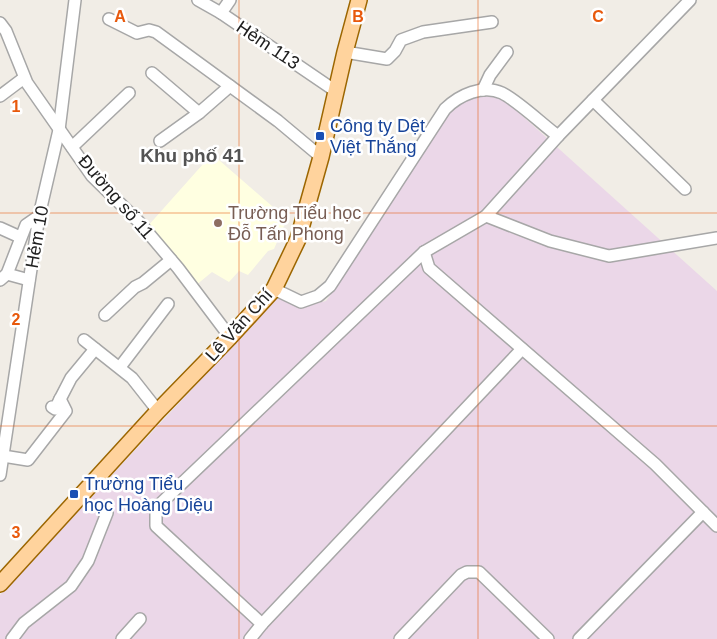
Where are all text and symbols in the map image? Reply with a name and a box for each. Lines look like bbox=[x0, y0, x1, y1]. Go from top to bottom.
text: A bbox=[114, 8, 126, 25]
text: B bbox=[352, 8, 364, 25]
text: C bbox=[592, 8, 604, 25]
street label: Hẻm 113 bbox=[233, 17, 303, 73]
text: 1 bbox=[12, 98, 21, 115]
place label: Công ty Dệt Việt Thắng bbox=[330, 116, 425, 157]
marker: Công ty Dệt Việt Thắng bbox=[314, 130, 326, 142]
district label: Khu phố 41 bbox=[140, 145, 244, 166]
street label: Đường số 11 bbox=[74, 151, 158, 243]
place label: Trường Tiểu học Đỗ Tấn Phong bbox=[228, 203, 361, 244]
street label: Hẻm 10 bbox=[22, 204, 52, 270]
marker: Trường Tiểu học Đỗ Tấn Phong bbox=[212, 217, 224, 229]
street label: Lê Văn Chí bbox=[201, 285, 277, 365]
text: 2 bbox=[12, 311, 21, 328]
place label: Trường Tiểu học Hoàng Diệu bbox=[84, 474, 213, 515]
marker: Trường Tiểu học Hoàng Diệu bbox=[68, 488, 80, 500]
text: 3 bbox=[12, 524, 21, 541]

